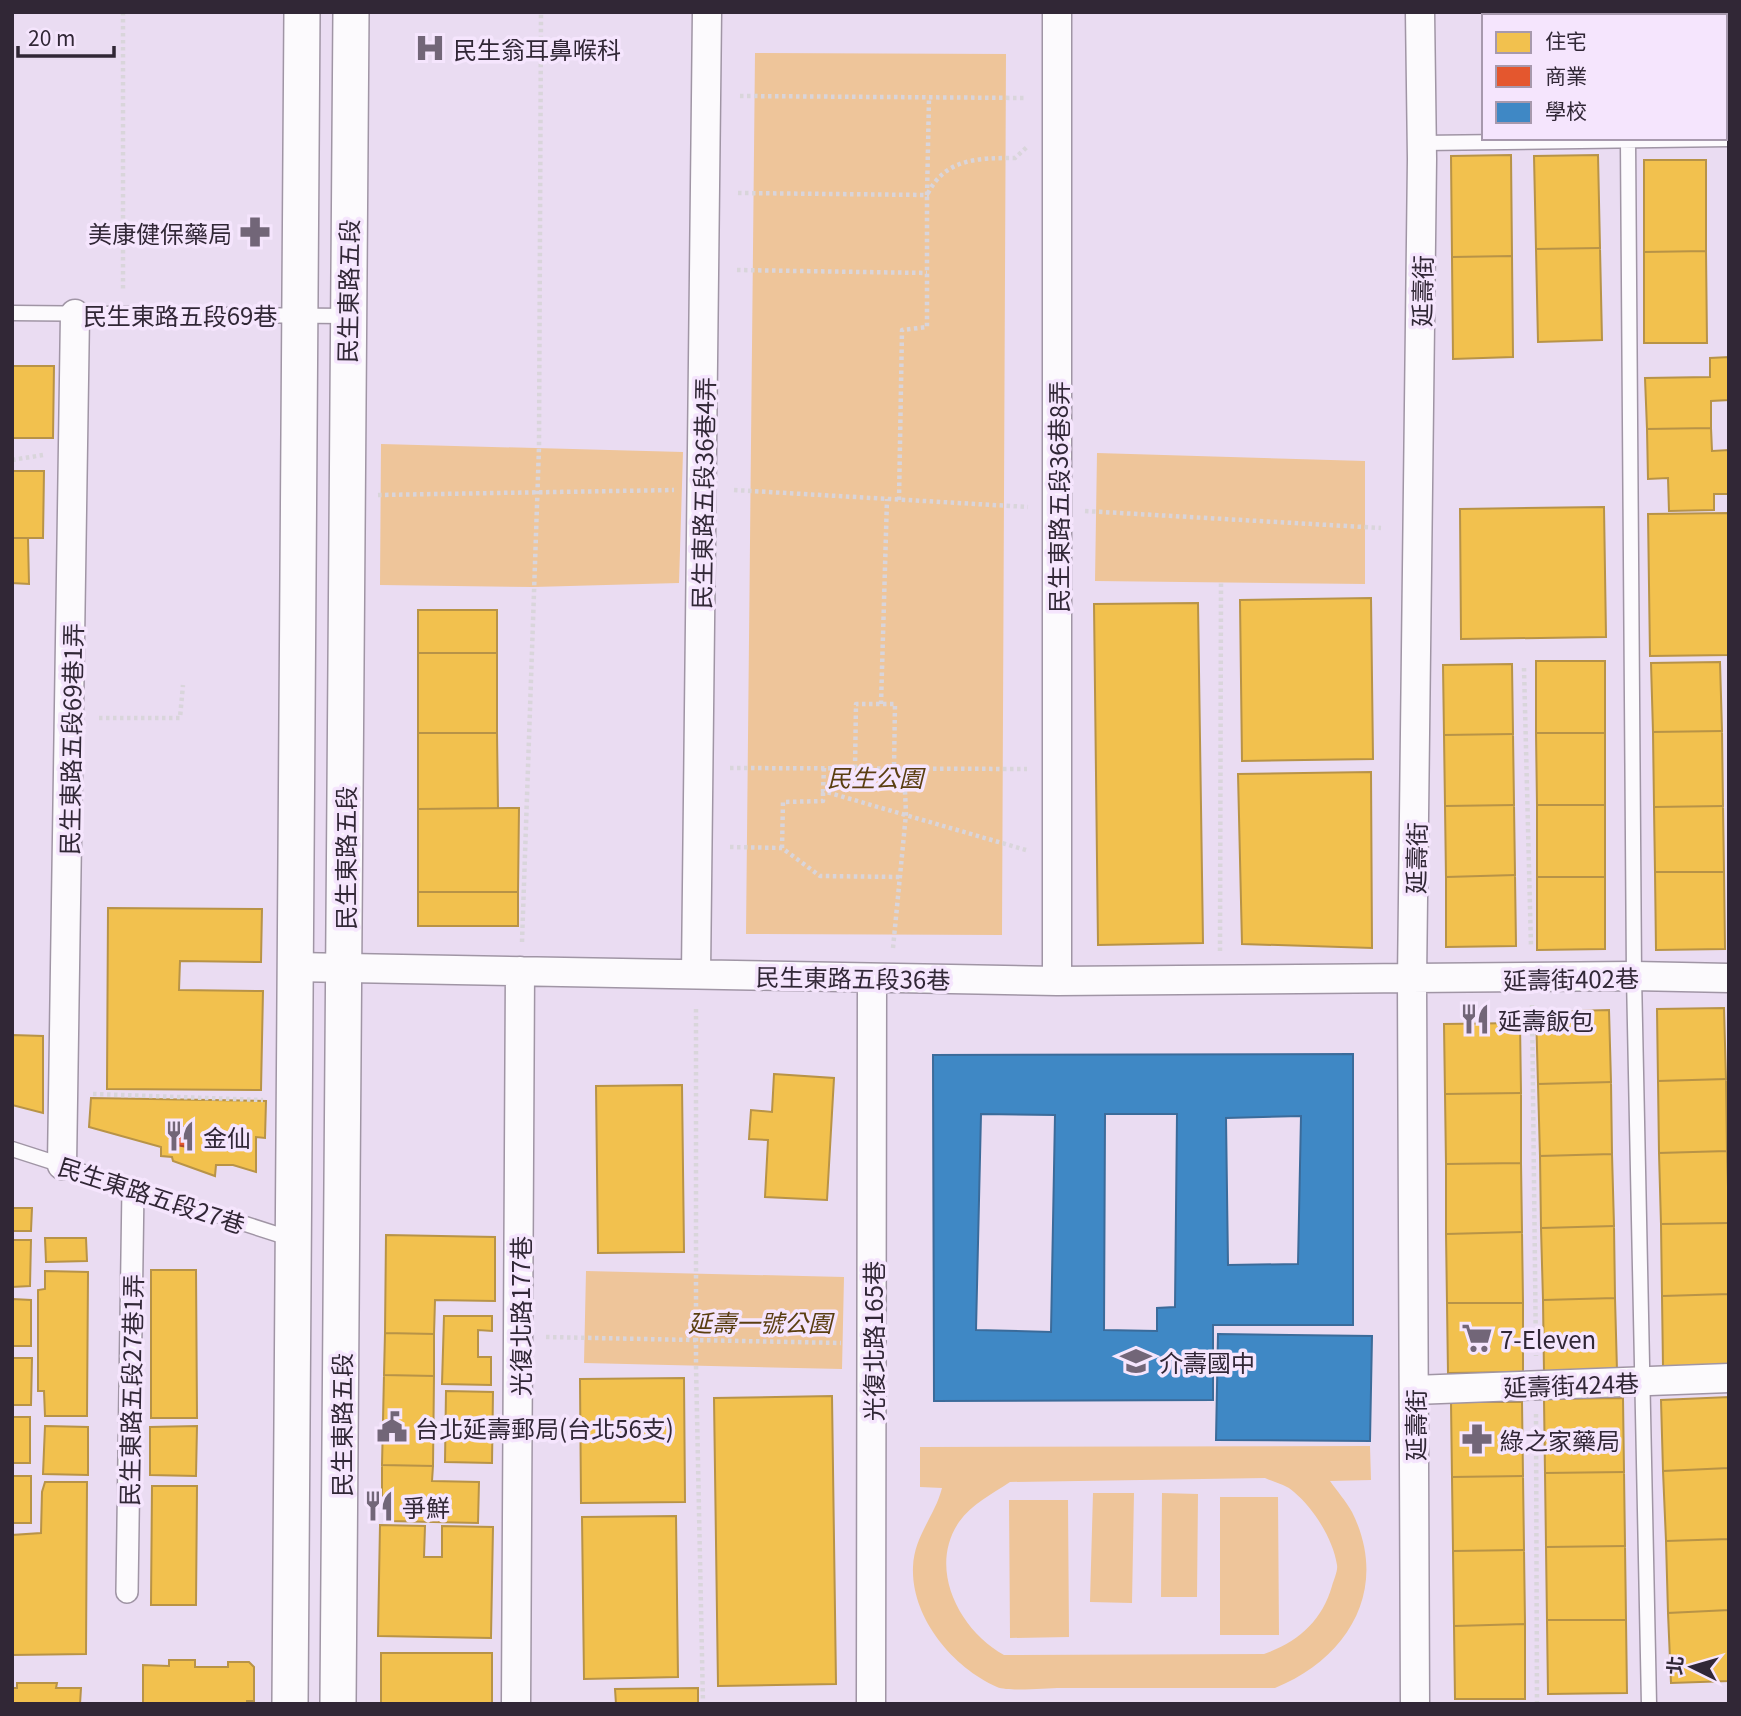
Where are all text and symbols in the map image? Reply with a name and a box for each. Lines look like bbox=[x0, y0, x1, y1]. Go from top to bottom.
scale bar bbox=[18, 14, 114, 58]
legend bbox=[1482, 14, 1727, 140]
text: 20 m bbox=[28, 22, 75, 52]
text: 住宅 bbox=[1545, 25, 1587, 55]
hospital icon: 民生翁耳鼻喉科 bbox=[413, 31, 447, 65]
place label: 民生翁耳鼻喉科 bbox=[453, 31, 621, 66]
text: 商業 bbox=[1545, 60, 1587, 90]
text: 學校 bbox=[1545, 95, 1587, 125]
place label: 美康健保藥局 bbox=[88, 215, 232, 250]
pharmacy icon: 美康健保藥局 bbox=[238, 215, 272, 249]
street label: 民生東路五段 bbox=[328, 219, 366, 363]
street label: 延壽街 bbox=[1403, 255, 1439, 327]
street label: 民生東路五段69巷 bbox=[83, 297, 277, 332]
street label: 民生東路五段36巷4弄 bbox=[682, 377, 722, 609]
street label: 民生東路五段36巷8弄 bbox=[1040, 381, 1075, 613]
street label: 民生東路五段69巷1弄 bbox=[50, 623, 90, 855]
park label: 民生公園 bbox=[827, 759, 926, 794]
street label: 民生東路五段 bbox=[327, 786, 362, 930]
street label: 延壽街 bbox=[1397, 822, 1433, 894]
street label: 民生東路五段36巷 bbox=[755, 958, 951, 996]
street label: 延壽街402巷 bbox=[1503, 959, 1639, 997]
restaurant icon: 延壽飯包 bbox=[1458, 1002, 1492, 1036]
place label: 延壽飯包 bbox=[1498, 1002, 1594, 1037]
restaurant icon: 金仙 bbox=[163, 1119, 197, 1153]
place label: 金仙 bbox=[203, 1119, 251, 1154]
street label: 民生東路五段27巷 bbox=[54, 1147, 250, 1241]
street label: 光復北路177巷 bbox=[502, 1236, 537, 1396]
street label: 光復北路165巷 bbox=[855, 1261, 890, 1421]
street label: 民生東路五段27巷1弄 bbox=[110, 1274, 150, 1506]
park label: 延壽一號公園 bbox=[688, 1304, 835, 1339]
supermarket icon: 7-Eleven bbox=[1460, 1321, 1494, 1355]
place label: 7-Eleven bbox=[1500, 1321, 1596, 1356]
school or university icon: 介壽國中 bbox=[1119, 1344, 1153, 1378]
place label: 介壽國中 bbox=[1159, 1344, 1255, 1379]
street label: 民生東路五段 bbox=[323, 1353, 358, 1497]
street label: 延壽街424巷 bbox=[1502, 1364, 1640, 1404]
street label: 延壽街 bbox=[1397, 1389, 1432, 1461]
public building icon: 台北延壽郵局(台北56支) bbox=[375, 1410, 409, 1444]
place label: 台北延壽郵局(台北56支) bbox=[415, 1410, 674, 1445]
pharmacy icon: 綠之家藥局 bbox=[1460, 1422, 1494, 1456]
place label: 綠之家藥局 bbox=[1500, 1422, 1620, 1457]
restaurant icon: 爭鮮 bbox=[362, 1489, 396, 1523]
place label: 爭鮮 bbox=[402, 1489, 450, 1524]
north arrow bbox=[1657, 1632, 1727, 1702]
text: 北 bbox=[1659, 1655, 1688, 1676]

